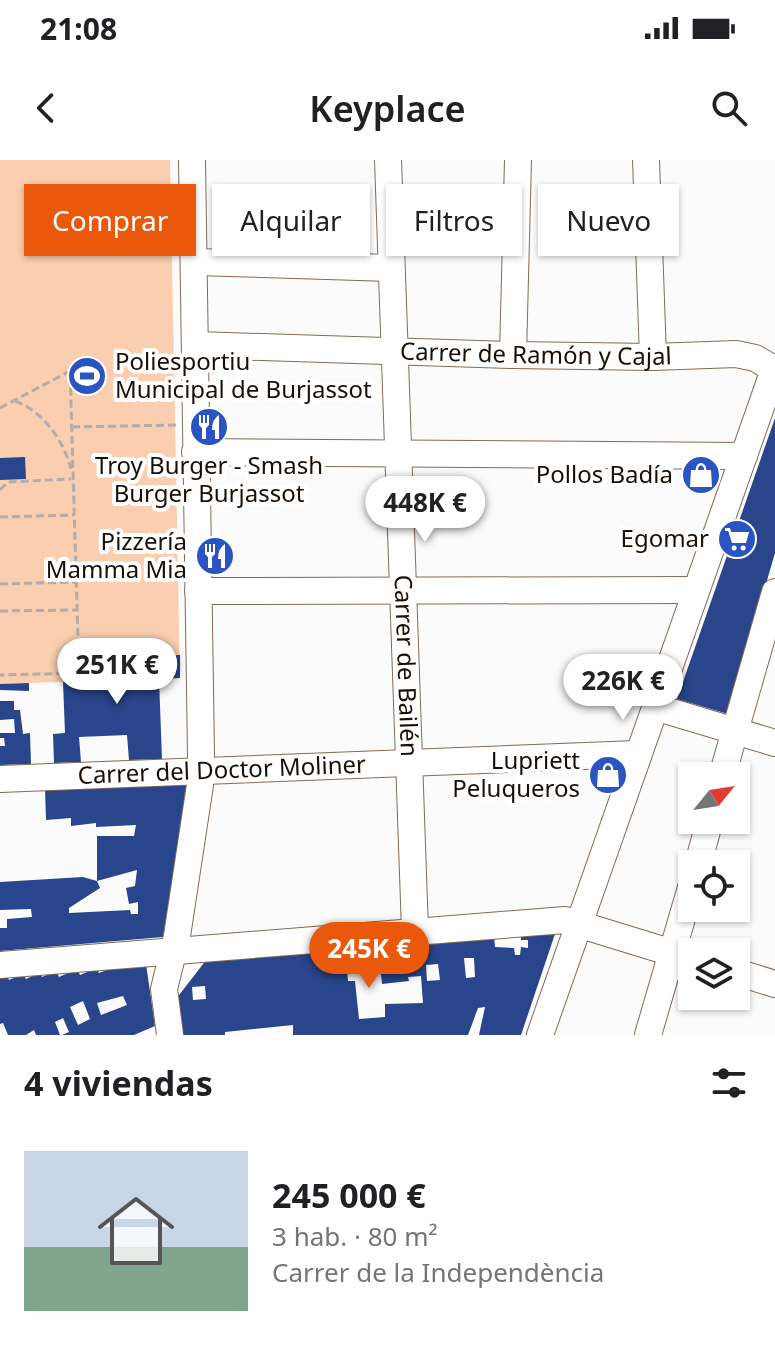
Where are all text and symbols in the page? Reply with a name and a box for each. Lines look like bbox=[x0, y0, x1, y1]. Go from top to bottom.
text: 21:08 bbox=[40, 8, 117, 49]
text: Keyplace bbox=[309, 84, 466, 133]
icon: back bbox=[24, 86, 68, 130]
icon: search bbox=[707, 86, 751, 130]
chip: Comprar bbox=[24, 184, 196, 256]
chip: Alquilar bbox=[212, 184, 370, 256]
chip: Filtros bbox=[386, 184, 522, 256]
chip: Nuevo bbox=[538, 184, 679, 256]
street label: Carrer de Ramón y Cajal bbox=[400, 333, 672, 372]
place label: Poliesportiu Municipal de Burjassot bbox=[115, 344, 372, 405]
sports icon: Poliesportiu Municipal de Burjassot bbox=[66, 355, 108, 397]
restaurant icon: Troy Burger - Smash Burger Burjassot bbox=[188, 406, 230, 448]
place label: Troy Burger - Smash Burger Burjassot bbox=[95, 448, 323, 509]
shop icon: Pollos Badía bbox=[680, 454, 722, 496]
place label: Pollos Badía bbox=[536, 457, 673, 490]
pin: 448K € bbox=[360, 476, 490, 544]
text: 448K € bbox=[383, 484, 467, 520]
supermarket icon: Egomar bbox=[716, 518, 758, 560]
place label: Egomar bbox=[621, 521, 709, 554]
place label: Pizzería Mamma Mia bbox=[46, 524, 187, 585]
restaurant icon: Pizzería Mamma Mia bbox=[194, 535, 236, 577]
street label: Carrer de Bailén bbox=[388, 574, 427, 757]
pin: 251K € bbox=[52, 638, 182, 706]
text: 251K € bbox=[75, 646, 159, 682]
pin: 226K € bbox=[558, 654, 688, 722]
text: 226K € bbox=[581, 662, 665, 698]
place label: Lupriett Peluqueros bbox=[452, 743, 580, 804]
street label: Carrer del Doctor Moliner bbox=[77, 747, 367, 791]
shop icon: Lupriett Peluqueros bbox=[587, 754, 629, 796]
north arrow bbox=[678, 762, 750, 834]
map controls bbox=[678, 762, 750, 1010]
button: locate bbox=[678, 850, 750, 922]
pin: 245K € bbox=[304, 922, 434, 990]
text: 245K € bbox=[327, 930, 411, 966]
button: layers bbox=[678, 938, 750, 1010]
text: 4 viviendas bbox=[24, 1060, 213, 1106]
icon: filters bbox=[707, 1061, 751, 1105]
text: 245 000 € bbox=[272, 1172, 426, 1218]
icon: home bbox=[88, 1183, 184, 1279]
text: 3 hab. · 80 m² bbox=[272, 1218, 438, 1254]
text: Carrer de la Independència bbox=[272, 1254, 604, 1290]

